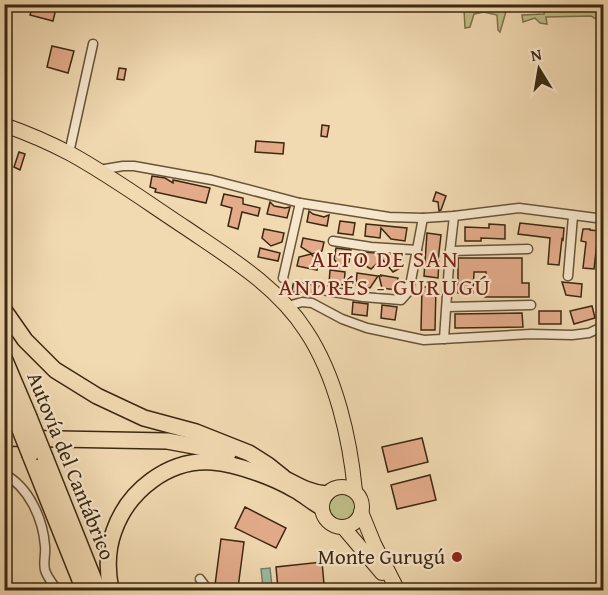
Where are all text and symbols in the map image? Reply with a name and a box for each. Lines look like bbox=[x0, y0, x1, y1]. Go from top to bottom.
north arrow bbox=[509, 39, 569, 99]
text: N bbox=[529, 41, 544, 67]
district label: ALTO DE SAN ANDRÉS - GURUGÚ bbox=[278, 241, 492, 304]
street label: Autovía del Cantábrico bbox=[20, 367, 123, 564]
place label: Monte Gurugú bbox=[318, 541, 446, 572]
marker: Monte Gurugú bbox=[450, 550, 464, 564]

